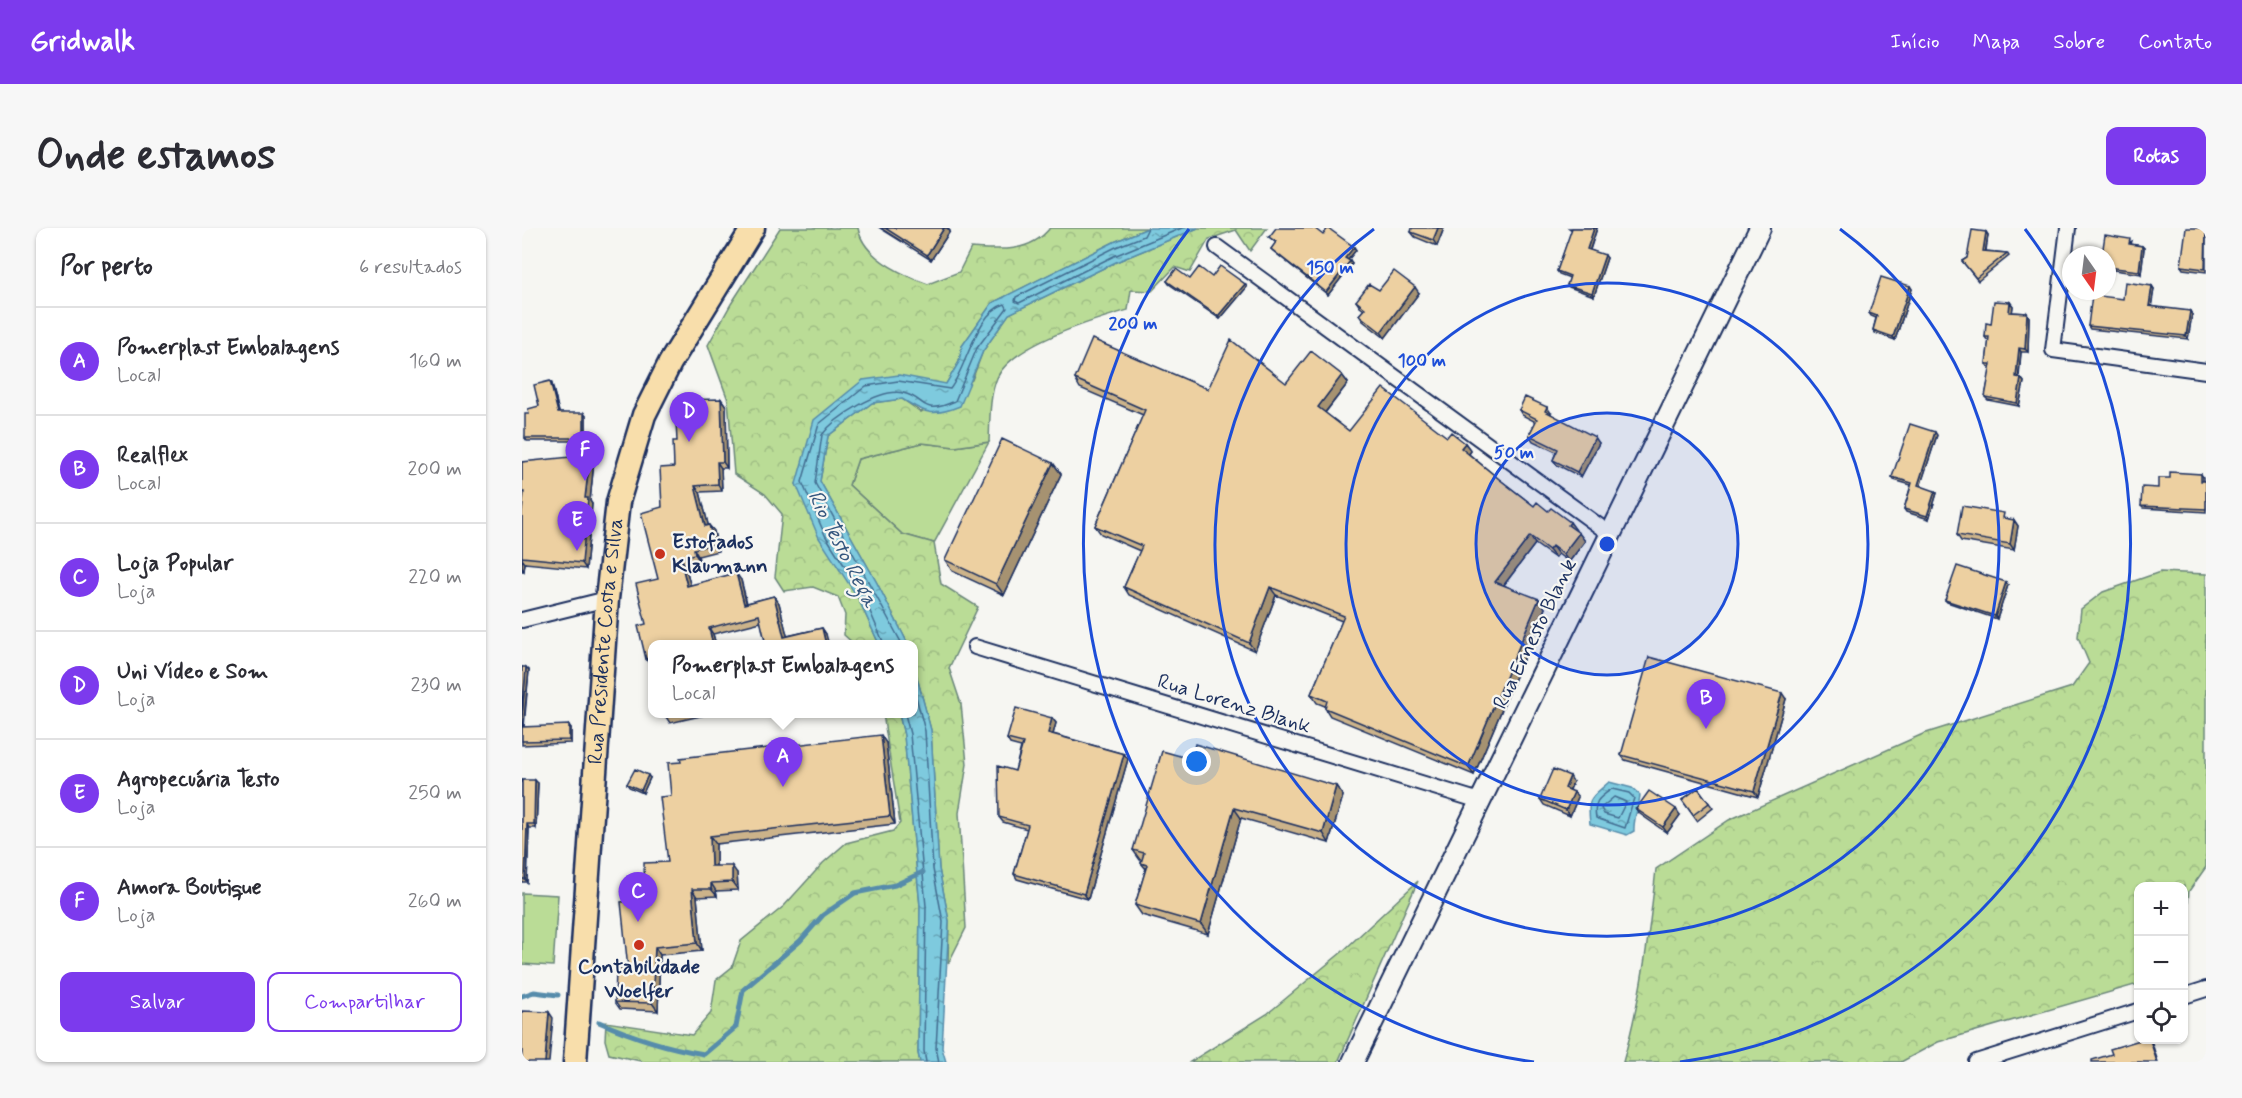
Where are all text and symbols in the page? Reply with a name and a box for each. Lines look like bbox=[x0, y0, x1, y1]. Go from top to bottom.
text: Gridwalk bbox=[30, 24, 135, 61]
text: Início bbox=[1890, 28, 1940, 56]
text: Mapa bbox=[1973, 28, 2020, 56]
text: Sobre bbox=[2053, 28, 2105, 56]
text: Contato bbox=[2138, 28, 2212, 56]
button: Rotas bbox=[2106, 127, 2206, 185]
text: Onde estamos bbox=[36, 129, 276, 184]
north arrow bbox=[2062, 246, 2116, 300]
text: Por perto bbox=[60, 250, 153, 284]
text: 6 resultados bbox=[359, 254, 462, 281]
text: 150 m bbox=[1306, 256, 1354, 280]
text: 200 m bbox=[1108, 312, 1158, 336]
text: Pomerplast Embalagens bbox=[117, 334, 339, 362]
text: A bbox=[73, 348, 86, 375]
text: 160 m bbox=[409, 348, 462, 375]
text: 100 m bbox=[1398, 349, 1446, 373]
text: Local bbox=[117, 362, 161, 389]
pin: D bbox=[670, 392, 708, 442]
pin: F bbox=[566, 432, 604, 481]
text: 50 m bbox=[1494, 441, 1534, 465]
text: Realflex bbox=[117, 442, 188, 470]
text: B bbox=[73, 456, 86, 483]
text: 200 m bbox=[407, 456, 462, 483]
text: Local bbox=[117, 470, 161, 497]
water label: Rio Testo Rega bbox=[798, 486, 884, 614]
pin: E bbox=[558, 502, 596, 551]
street label: Rua Presidente Costa e Silva bbox=[582, 516, 630, 765]
place label: Estofados Klaumann bbox=[672, 528, 768, 580]
centre of rings bbox=[1597, 534, 1617, 554]
marker: Estofados Klaumann bbox=[653, 547, 667, 561]
text: Loja Popular bbox=[117, 550, 233, 578]
street label: Rua Ernesto Blank bbox=[1486, 554, 1584, 714]
text: C bbox=[72, 564, 87, 591]
text: 220 m bbox=[408, 564, 462, 591]
text: Loja bbox=[117, 578, 155, 605]
popup bbox=[648, 640, 918, 718]
text: Pomerplast Embalagens bbox=[672, 652, 894, 680]
text: Uni Vídeo e Som bbox=[117, 658, 268, 686]
street label: Rua Lorenz Blank bbox=[1154, 667, 1314, 741]
text: D bbox=[73, 672, 86, 699]
text: 230 m bbox=[410, 672, 462, 699]
text: Local bbox=[672, 680, 716, 707]
pin: B bbox=[1686, 680, 1726, 729]
text: Loja bbox=[117, 686, 155, 713]
pin: A bbox=[764, 738, 802, 787]
your location bbox=[1182, 747, 1211, 776]
text: Agropecuária Testo bbox=[117, 766, 280, 794]
text: E bbox=[74, 780, 85, 807]
text: 250 m bbox=[408, 780, 462, 807]
text: Loja bbox=[117, 794, 155, 821]
pin: C bbox=[618, 872, 658, 922]
text: Amora Boutique bbox=[117, 874, 262, 902]
map controls bbox=[2134, 882, 2188, 1044]
button: + bbox=[2134, 882, 2188, 936]
text: F bbox=[74, 888, 85, 915]
text: 260 m bbox=[408, 888, 462, 915]
text: Loja bbox=[117, 902, 155, 929]
button: − bbox=[2134, 936, 2188, 990]
marker: Contabilidade Woelfer bbox=[632, 938, 646, 952]
place label: Contabilidade Woelfer bbox=[578, 953, 700, 1005]
button: Salvar bbox=[60, 972, 255, 1032]
button: Compartilhar bbox=[267, 972, 462, 1032]
button: locate bbox=[2134, 990, 2188, 1044]

